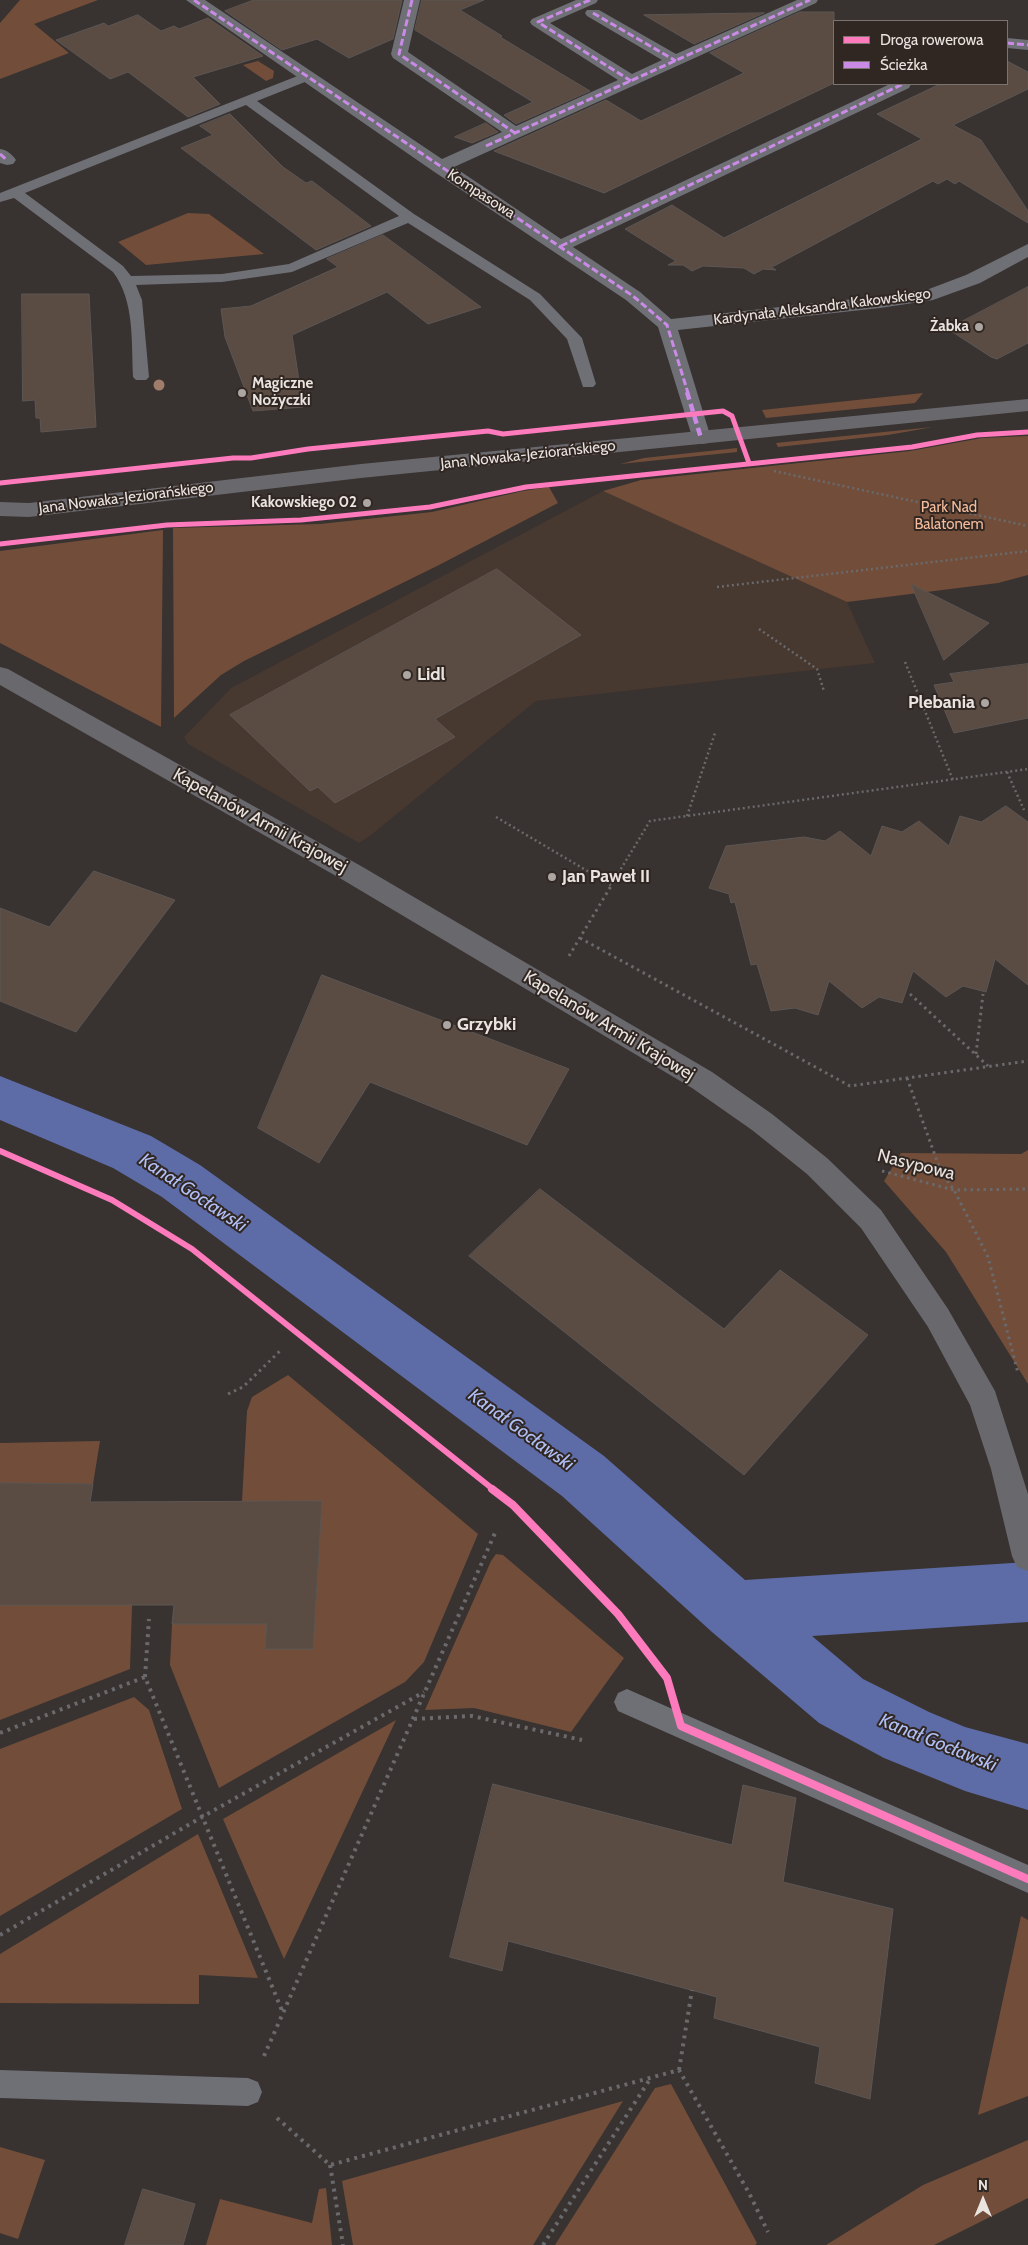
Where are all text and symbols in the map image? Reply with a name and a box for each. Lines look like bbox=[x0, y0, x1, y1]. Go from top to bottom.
legend bbox=[833, 20, 1008, 85]
text: Droga rowerowa bbox=[880, 31, 984, 49]
text: Ścieżka bbox=[880, 56, 927, 74]
street label: Kompasowa bbox=[444, 165, 518, 223]
street label: Kardynała Aleksandra Kakowskiego bbox=[712, 285, 932, 329]
place label: Żabka bbox=[930, 318, 969, 336]
marker: Żabka bbox=[973, 321, 985, 333]
place label: Magiczne Nożyczki bbox=[252, 375, 313, 410]
marker: Magiczne Nożyczki bbox=[236, 387, 248, 399]
street label: Jana Nowaka-Jeziorańskiego bbox=[439, 437, 617, 473]
street label: Jana Nowaka-Jeziorańskiego bbox=[38, 478, 214, 518]
place label: Kakowskiego 02 bbox=[251, 494, 357, 512]
marker: Kakowskiego 02 bbox=[361, 497, 373, 509]
park label: Park Nad Balatonem bbox=[914, 499, 984, 534]
place label: Lidl bbox=[417, 664, 445, 686]
marker: Lidl bbox=[401, 669, 413, 681]
place label: Plebania bbox=[908, 692, 975, 714]
marker: Plebania bbox=[979, 697, 991, 709]
street label: Kapelanów Armii Krajowej bbox=[169, 764, 351, 878]
place label: Jan Paweł II bbox=[562, 866, 650, 888]
marker: Jan Paweł II bbox=[546, 871, 558, 883]
street label: Kapelanów Armii Krajowej bbox=[519, 966, 699, 1086]
place label: Grzybki bbox=[457, 1014, 516, 1036]
marker: Grzybki bbox=[441, 1019, 453, 1031]
street label: Nasypowa bbox=[875, 1145, 957, 1185]
water label: Kanał Gocławski bbox=[135, 1149, 251, 1237]
water label: Kanał Gocławski bbox=[464, 1384, 578, 1476]
water label: Kanał Gocławski bbox=[876, 1709, 1000, 1777]
north arrow bbox=[958, 2175, 1008, 2225]
text: N bbox=[978, 2176, 988, 2194]

